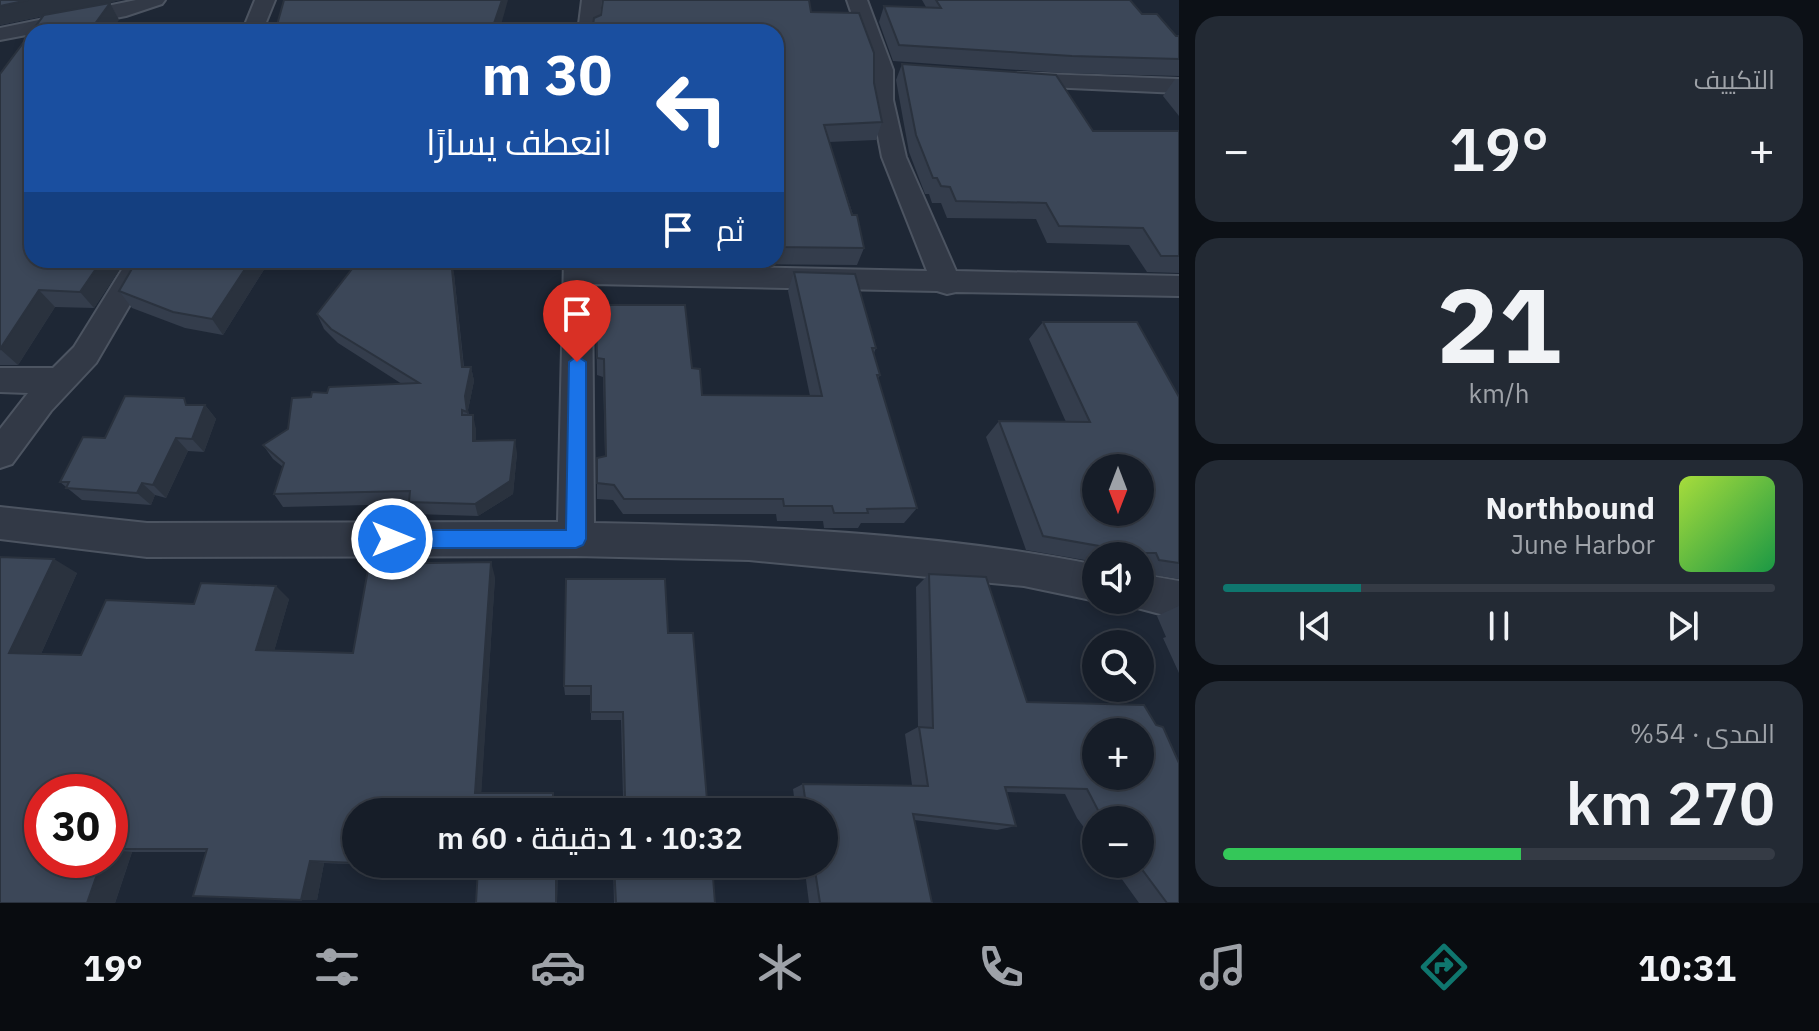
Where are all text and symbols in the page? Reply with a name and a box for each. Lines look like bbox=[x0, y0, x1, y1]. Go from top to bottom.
text: 30 m bbox=[482, 38, 612, 110]
icon: left bbox=[640, 56, 744, 160]
text: التكييف bbox=[1693, 62, 1775, 96]
text: 19° bbox=[1449, 109, 1549, 188]
text: انعطف يسارًا bbox=[426, 118, 612, 165]
text: − bbox=[1223, 121, 1249, 178]
text: + bbox=[1749, 121, 1775, 178]
icon: arrive bbox=[656, 208, 700, 252]
text: ثم bbox=[716, 210, 744, 249]
text: 21 bbox=[1437, 256, 1561, 392]
pin bbox=[543, 280, 611, 362]
icon: arrive bbox=[555, 292, 599, 336]
text: km/h bbox=[1468, 376, 1530, 410]
north arrow bbox=[1082, 454, 1154, 526]
map controls bbox=[1082, 454, 1154, 878]
text: Northbound bbox=[1486, 488, 1655, 527]
position arrow bbox=[350, 497, 434, 581]
text: June Harbor bbox=[1511, 527, 1655, 561]
button: sound bbox=[1082, 542, 1154, 614]
icon: previous bbox=[1293, 604, 1337, 648]
icon: pause bbox=[1477, 604, 1521, 648]
icon: next bbox=[1661, 604, 1705, 648]
button: search bbox=[1082, 630, 1154, 702]
text: المدى · 54% bbox=[1630, 716, 1775, 750]
button: + bbox=[1082, 718, 1154, 790]
text: 270 km bbox=[1566, 763, 1775, 842]
speed limit sign: 30 bbox=[24, 774, 128, 878]
button: − bbox=[1082, 806, 1154, 878]
text: 10:32 · 1 دقيقة · 60 m bbox=[437, 818, 743, 857]
icon: filters bbox=[309, 939, 365, 995]
icon: car bbox=[530, 939, 586, 995]
icon: climate bbox=[752, 939, 808, 995]
icon: phone bbox=[973, 939, 1029, 995]
icon: music bbox=[1195, 939, 1251, 995]
icon: directions bbox=[1416, 939, 1472, 995]
text: 19° bbox=[83, 944, 143, 991]
text: 10:31 bbox=[1638, 944, 1736, 991]

